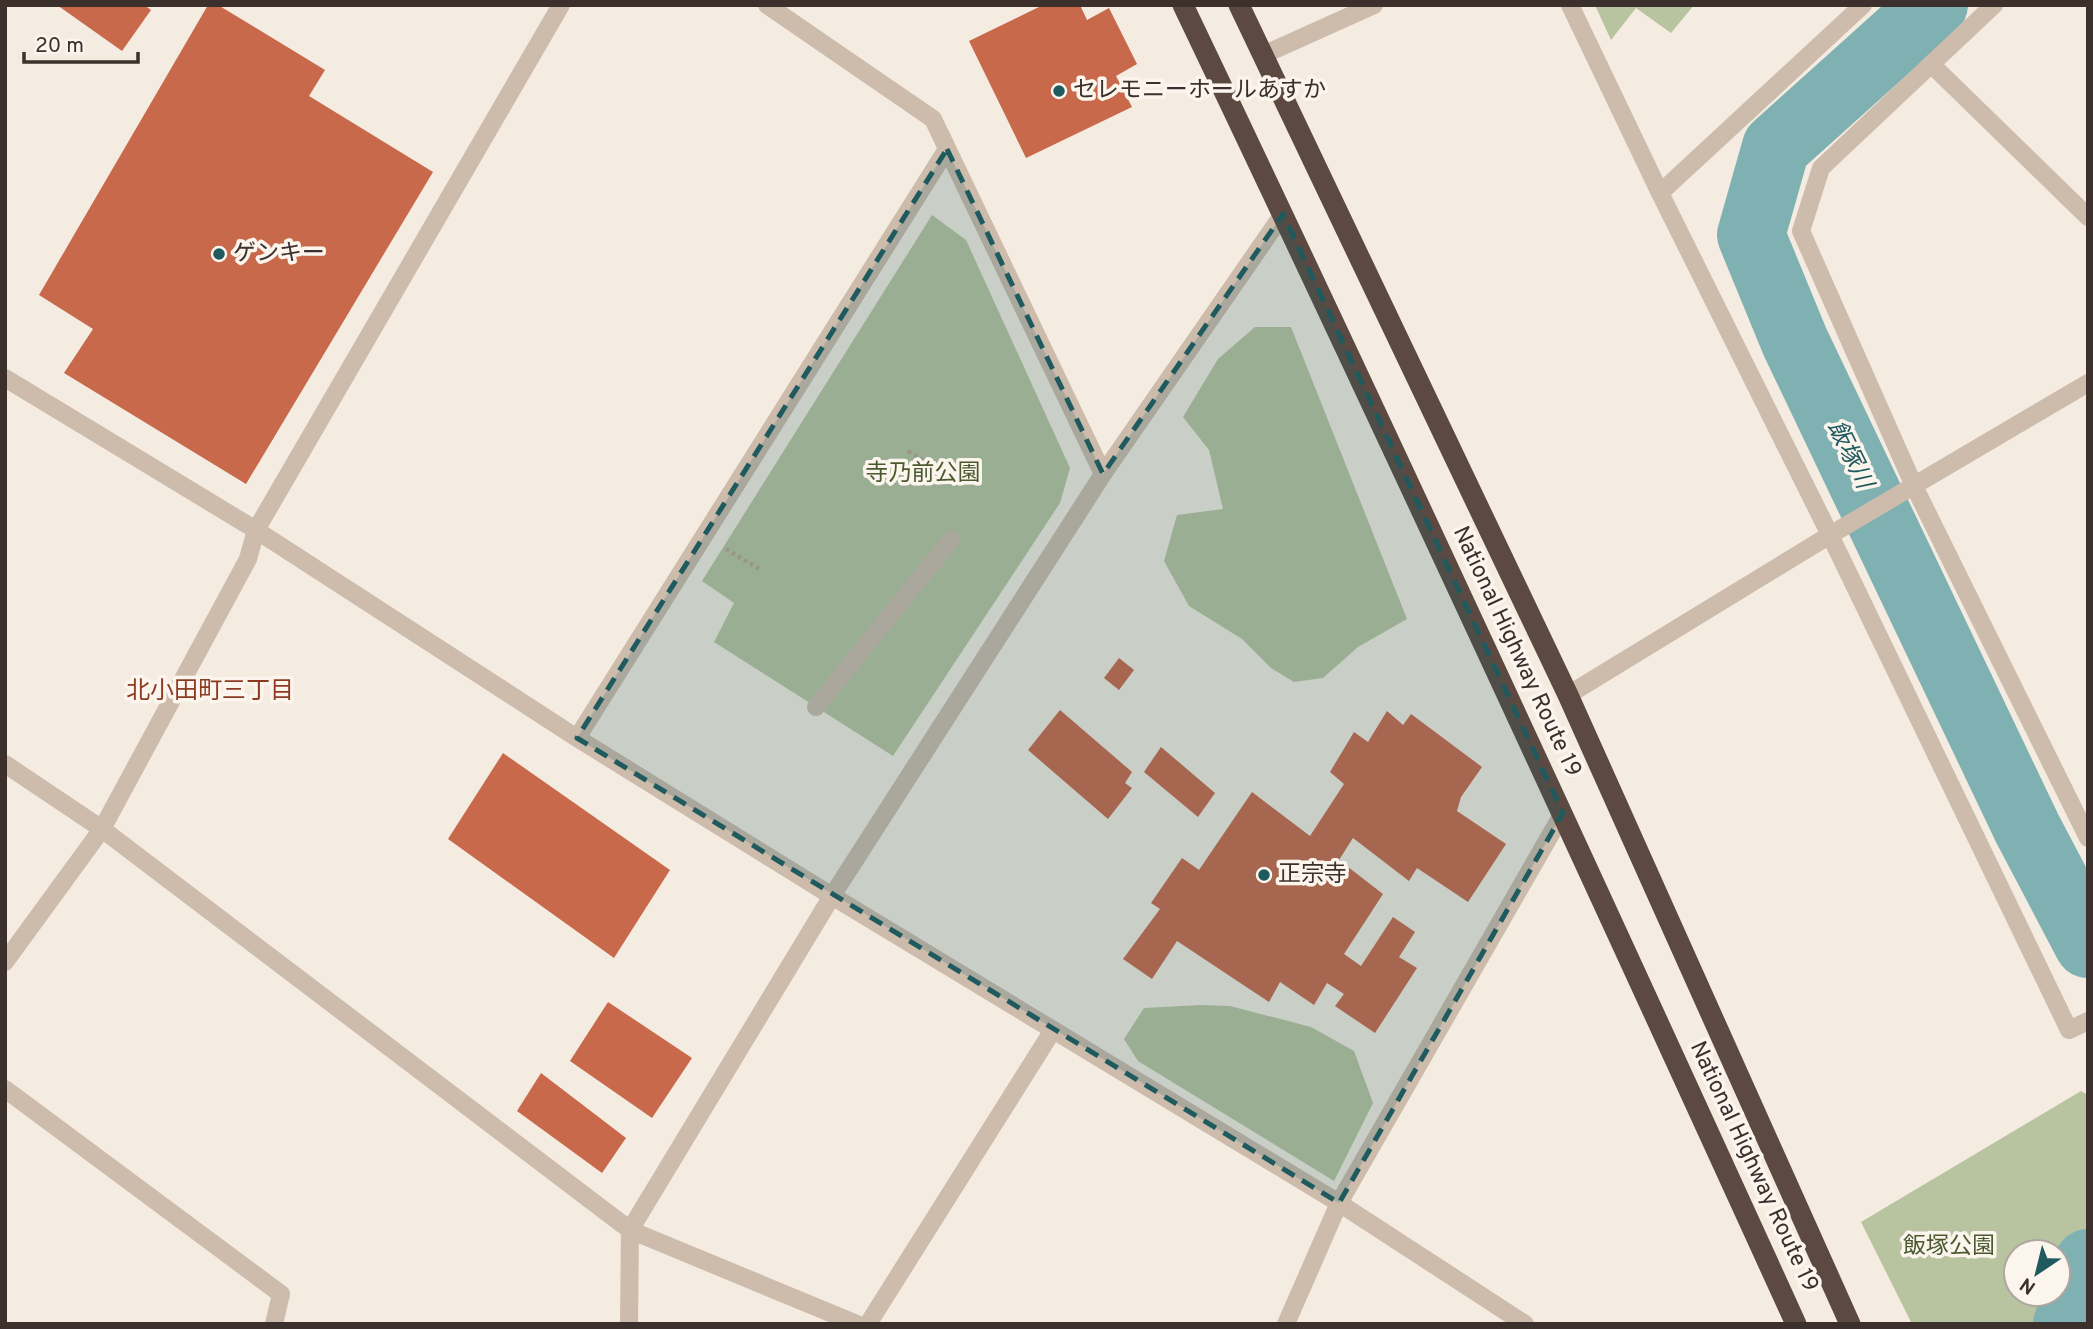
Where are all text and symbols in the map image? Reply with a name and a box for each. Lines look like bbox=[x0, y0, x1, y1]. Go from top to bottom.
scale bar bbox=[24, 21, 138, 65]
text: 20 m bbox=[35, 33, 84, 60]
place label: セレモニーホールあすか bbox=[1073, 77, 1326, 106]
marker: セレモニーホールあすか bbox=[1051, 83, 1067, 99]
place label: ゲンキー bbox=[233, 240, 325, 269]
marker: ゲンキー bbox=[211, 246, 227, 262]
water label: 飯塚川 bbox=[1820, 416, 1880, 497]
park label: 寺乃前公園 bbox=[866, 460, 981, 489]
street label: National Highway Route 19 bbox=[1445, 522, 1587, 782]
district label: 北小田町三丁目 bbox=[126, 677, 294, 707]
place label: 正宗寺 bbox=[1278, 861, 1347, 890]
marker: 正宗寺 bbox=[1256, 867, 1272, 883]
street label: National Highway Route 19 bbox=[1682, 1037, 1824, 1297]
park label: 飯塚公園 bbox=[1903, 1233, 1995, 1262]
north arrow bbox=[2002, 1238, 2072, 1308]
text: N bbox=[2016, 1272, 2041, 1299]

